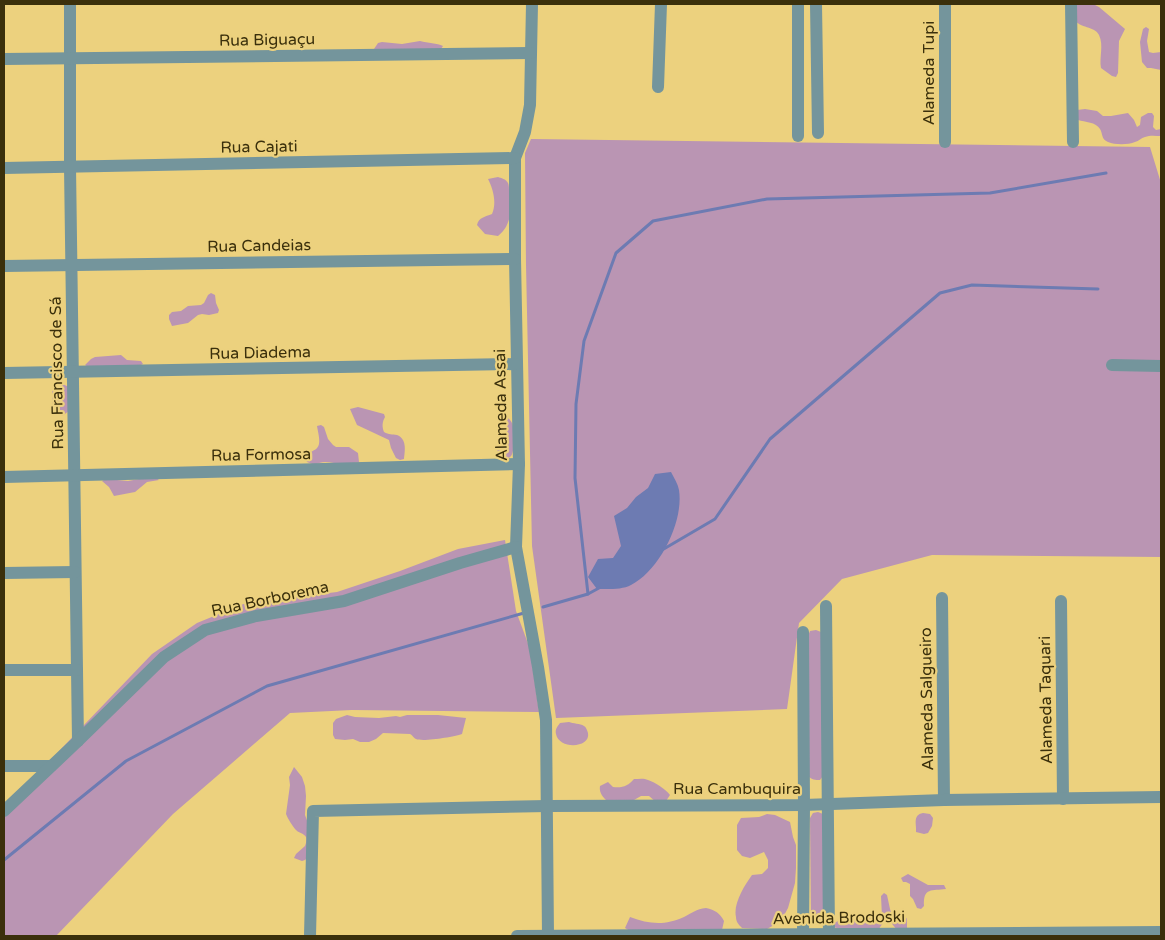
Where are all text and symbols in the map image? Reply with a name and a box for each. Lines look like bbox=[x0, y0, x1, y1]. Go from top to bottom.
street label: Alameda Tupi bbox=[919, 21, 939, 125]
street label: Rua Biguaçu bbox=[219, 29, 315, 51]
street label: Rua Cajati bbox=[220, 136, 298, 158]
street label: Rua Candeias bbox=[207, 235, 311, 257]
street label: Rua Francisco de Sá bbox=[46, 296, 68, 450]
street label: Rua Diadema bbox=[209, 342, 311, 364]
street label: Alameda Assai bbox=[490, 349, 512, 461]
street label: Rua Formosa bbox=[211, 444, 311, 466]
street label: Rua Borborema bbox=[209, 577, 331, 621]
street label: Alameda Salgueiro bbox=[916, 627, 938, 771]
street label: Alameda Taquari bbox=[1035, 636, 1057, 764]
street label: Rua Cambuquira bbox=[673, 779, 801, 799]
street label: Avenida Brodoski bbox=[773, 907, 905, 929]

